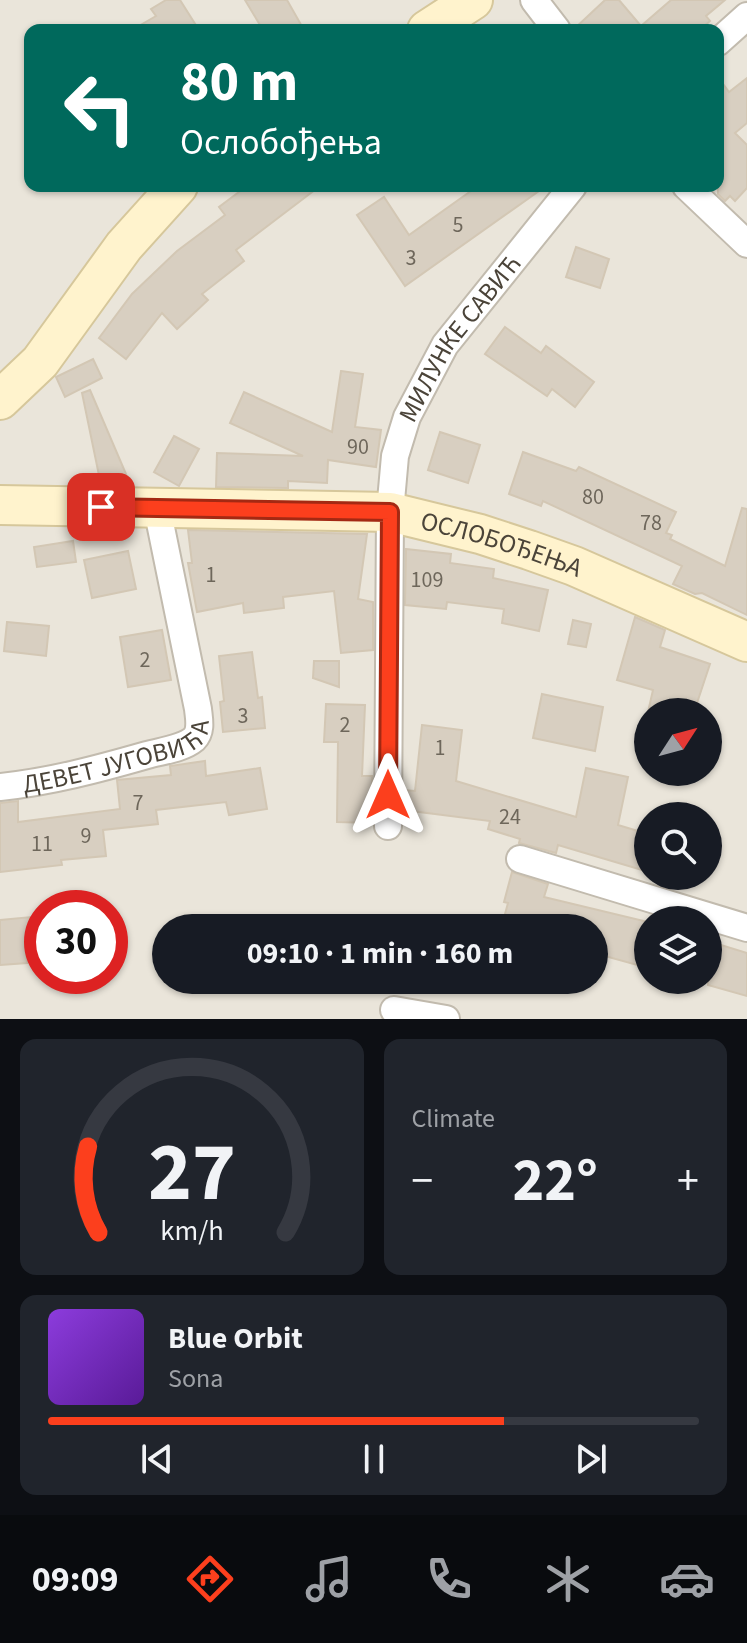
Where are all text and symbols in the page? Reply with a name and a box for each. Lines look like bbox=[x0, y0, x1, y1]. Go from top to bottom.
text: 80 m bbox=[180, 43, 298, 122]
icon: left bbox=[48, 56, 152, 160]
text: Ослобођења bbox=[180, 117, 382, 168]
house number: 5 bbox=[453, 209, 463, 241]
house number: 3 bbox=[406, 242, 416, 274]
street label: МИЛУНКЕ САВИЋ bbox=[390, 247, 530, 429]
house number: 90 bbox=[347, 431, 369, 463]
pin bbox=[67, 473, 135, 541]
house number: 80 bbox=[582, 481, 604, 513]
icon: arrive bbox=[79, 485, 123, 529]
street label: ОСЛОБОЂЕЊА bbox=[417, 502, 589, 587]
house number: 78 bbox=[640, 507, 662, 539]
house number: 1 bbox=[206, 559, 216, 591]
house number: 109 bbox=[411, 564, 443, 596]
house number: 2 bbox=[140, 644, 150, 676]
north arrow bbox=[634, 698, 722, 786]
map controls bbox=[634, 698, 722, 994]
house number: 3 bbox=[238, 700, 248, 732]
house number: 2 bbox=[340, 709, 350, 741]
street label: ДЕВЕТ ЈУГОВИЋА bbox=[20, 717, 219, 803]
house number: 1 bbox=[435, 732, 445, 764]
position arrow bbox=[346, 753, 430, 837]
house number: 7 bbox=[133, 787, 144, 819]
house number: 24 bbox=[499, 801, 521, 833]
button: search bbox=[634, 802, 722, 890]
house number: 9 bbox=[81, 820, 91, 852]
house number: 11 bbox=[31, 828, 53, 860]
speed limit sign: 30 bbox=[24, 890, 128, 994]
button: layers bbox=[634, 906, 722, 994]
text: 09:10 · 1 min · 160 m bbox=[247, 932, 513, 975]
text: Climate bbox=[412, 1100, 495, 1137]
text: 27 bbox=[148, 1114, 236, 1232]
text: 22° bbox=[513, 1139, 598, 1224]
text: − bbox=[412, 1150, 433, 1213]
text: + bbox=[677, 1150, 699, 1213]
text: km/h bbox=[160, 1211, 223, 1251]
text: Blue Orbit bbox=[168, 1317, 303, 1360]
text: Sona bbox=[168, 1360, 223, 1397]
icon: previous bbox=[135, 1437, 179, 1481]
icon: pause bbox=[352, 1437, 396, 1481]
icon: next bbox=[569, 1437, 613, 1481]
icon: directions bbox=[182, 1551, 238, 1607]
icon: music bbox=[301, 1551, 357, 1607]
icon: phone bbox=[421, 1551, 477, 1607]
icon: climate bbox=[540, 1551, 596, 1607]
icon: car bbox=[659, 1551, 715, 1607]
text: 09:09 bbox=[32, 1554, 119, 1605]

